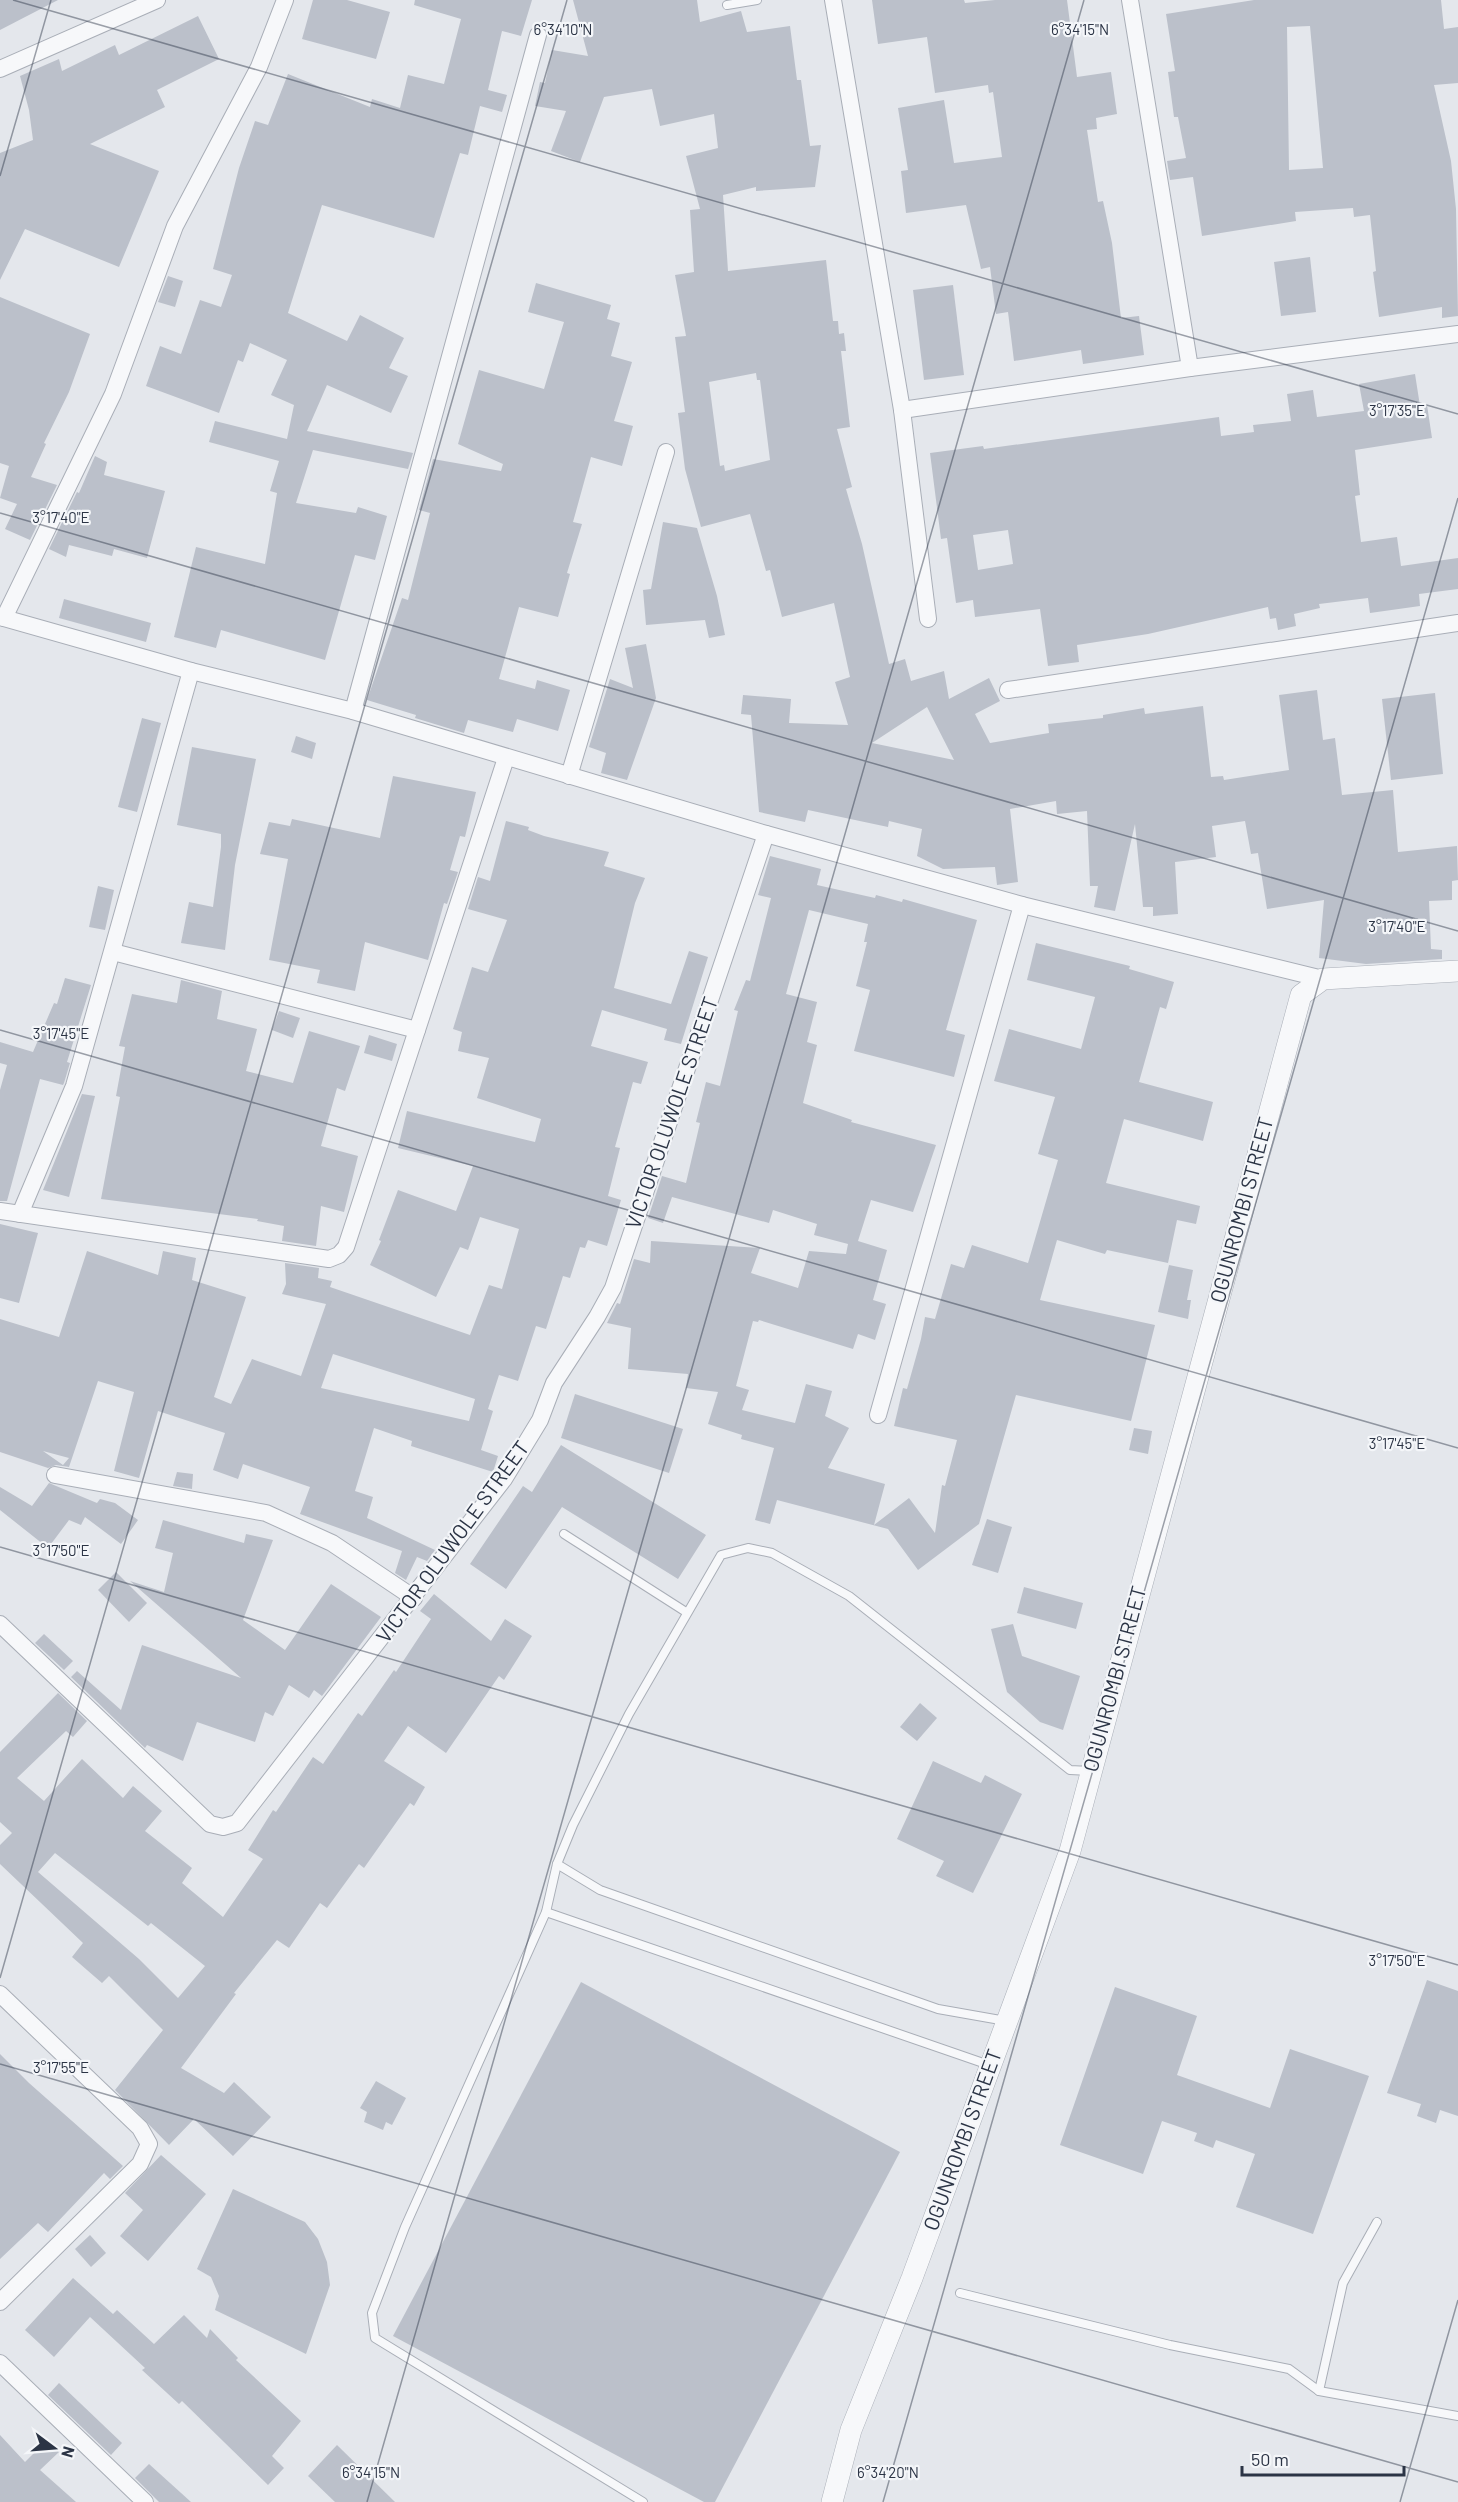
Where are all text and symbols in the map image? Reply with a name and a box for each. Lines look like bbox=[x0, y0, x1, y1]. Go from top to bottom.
text: 6°34'10"N bbox=[534, 20, 593, 38]
text: 6°34'15"N bbox=[1051, 20, 1109, 38]
text: 3°17'35"E bbox=[1369, 401, 1425, 419]
text: 3°17'40"E bbox=[32, 508, 90, 526]
text: 3°17'40"E bbox=[1368, 917, 1426, 935]
street label: VICTOR OLUWOLE STREET bbox=[619, 993, 722, 1232]
text: 3°17'45"E bbox=[33, 1024, 89, 1042]
street label: OGUNROMBI STREET bbox=[1204, 1114, 1277, 1305]
text: 3°17'45"E bbox=[1369, 1434, 1425, 1452]
street label: VICTOR OLUWOLE STREET bbox=[370, 1435, 534, 1647]
text: 3°17'50"E bbox=[33, 1541, 89, 1559]
street label: OGUNROMBI STREET bbox=[1077, 1583, 1150, 1774]
text: 3°17'50"E bbox=[1369, 1951, 1425, 1969]
street label: OGUNROMBI STREET bbox=[917, 2045, 1006, 2234]
text: 3°17'55"E bbox=[33, 2058, 89, 2076]
north arrow bbox=[24, 2418, 84, 2478]
scale bar bbox=[1242, 2439, 1404, 2477]
text: N bbox=[58, 2445, 79, 2460]
text: 50 m bbox=[1251, 2448, 1289, 2470]
text: 6°34'15"N bbox=[342, 2463, 400, 2481]
text: 6°34'20"N bbox=[857, 2463, 919, 2481]

